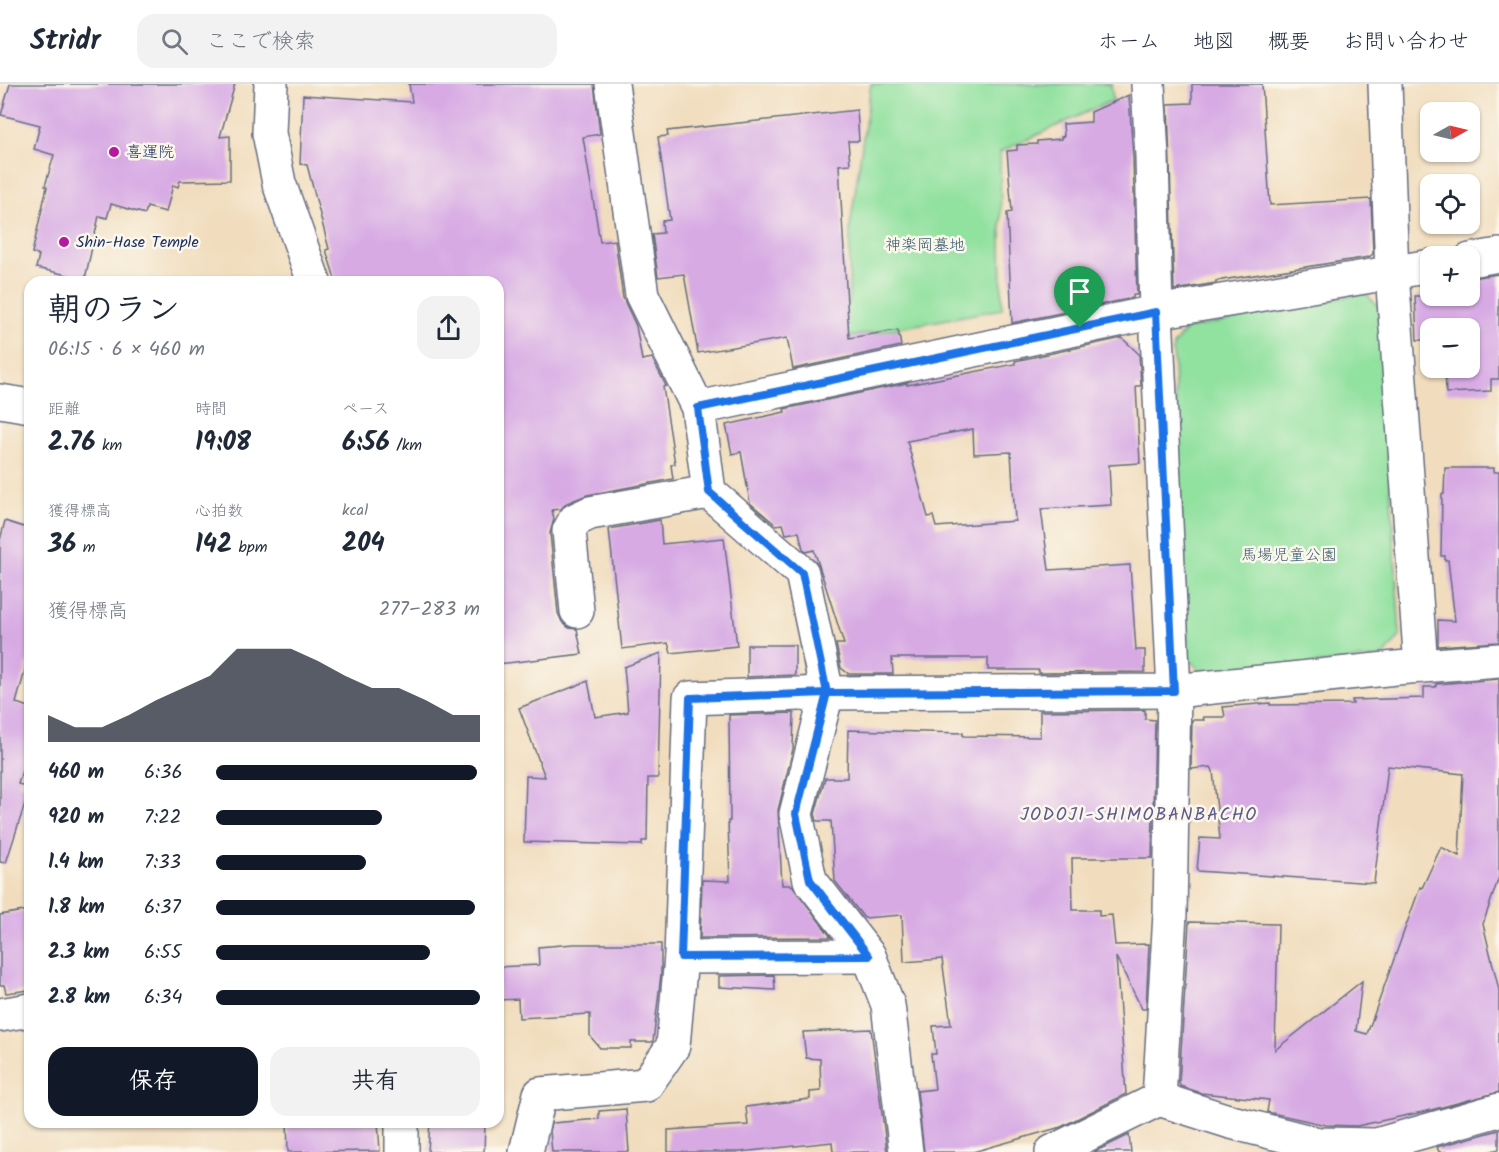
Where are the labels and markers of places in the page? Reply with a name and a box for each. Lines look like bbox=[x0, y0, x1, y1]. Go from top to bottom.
place label: 喜運院 bbox=[126, 140, 174, 165]
marker: 喜運院 bbox=[107, 145, 121, 159]
place label: Shin-Hase Temple bbox=[76, 230, 199, 255]
marker: Shin-Hase Temple bbox=[57, 235, 71, 249]
pin bbox=[1054, 266, 1105, 328]

